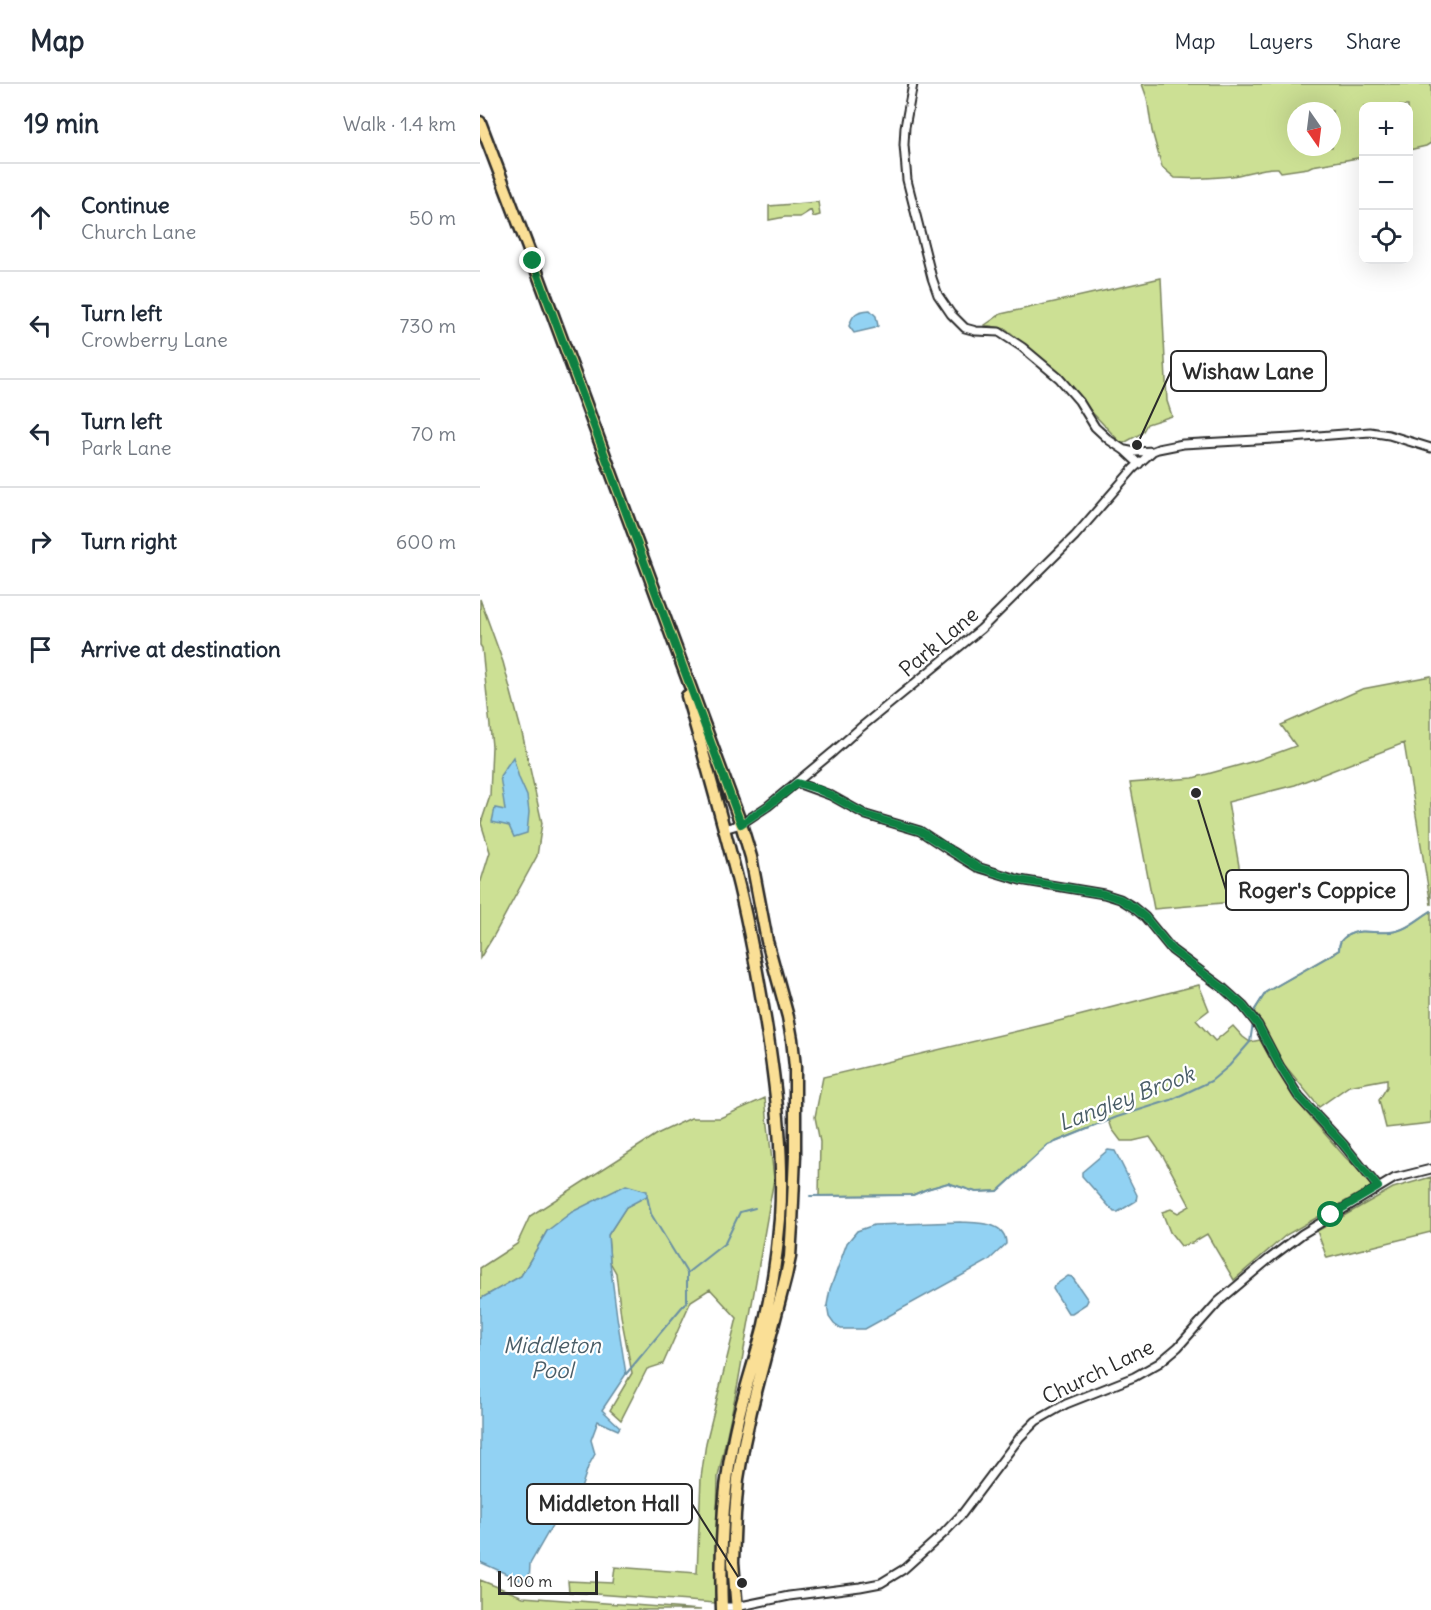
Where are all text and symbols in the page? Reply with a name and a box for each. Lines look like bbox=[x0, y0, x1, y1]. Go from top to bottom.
text: Map bbox=[30, 23, 84, 59]
text: Map bbox=[1175, 28, 1215, 55]
text: Layers bbox=[1248, 28, 1313, 55]
text: Share bbox=[1346, 28, 1401, 55]
north arrow bbox=[1287, 102, 1341, 156]
map controls bbox=[1359, 102, 1413, 264]
button: + bbox=[1359, 102, 1413, 156]
text: 19 min bbox=[24, 107, 99, 140]
text: Walk · 1.4 km bbox=[343, 111, 456, 136]
button: − bbox=[1359, 156, 1413, 210]
text: Continue bbox=[81, 191, 170, 219]
icon: ahead bbox=[24, 201, 57, 234]
text: 50 m bbox=[409, 205, 456, 230]
button: locate bbox=[1359, 210, 1413, 264]
text: Church Lane bbox=[81, 219, 196, 244]
route end bbox=[519, 247, 545, 273]
text: Turn left bbox=[81, 299, 162, 327]
icon: left bbox=[24, 309, 57, 342]
text: 730 m bbox=[399, 313, 456, 338]
text: Crowberry Lane bbox=[81, 327, 228, 352]
callout: Wishaw Lane bbox=[1171, 351, 1326, 391]
text: Wishaw Lane bbox=[1182, 357, 1314, 385]
text: Turn left bbox=[81, 407, 162, 435]
icon: left bbox=[24, 417, 57, 450]
text: 70 m bbox=[411, 421, 456, 446]
text: Park Lane bbox=[81, 435, 172, 460]
icon: right bbox=[24, 525, 57, 558]
text: Turn right bbox=[81, 527, 177, 555]
text: 600 m bbox=[396, 529, 456, 554]
street label: Park Lane bbox=[894, 601, 984, 683]
icon: arrive bbox=[24, 633, 57, 666]
text: Arrive at destination bbox=[81, 635, 281, 663]
callout: Roger's Coppice bbox=[1226, 870, 1408, 910]
text: Roger's Coppice bbox=[1238, 876, 1396, 904]
water label: Langley Brook bbox=[1054, 1059, 1199, 1137]
route start bbox=[1317, 1201, 1343, 1227]
water label: Middleton Pool bbox=[503, 1331, 602, 1384]
street label: Church Lane bbox=[1037, 1333, 1158, 1410]
callout: Middleton Hall bbox=[527, 1484, 692, 1524]
text: Middleton Hall bbox=[538, 1489, 680, 1517]
scale bar bbox=[498, 1568, 598, 1596]
text: 100 m bbox=[507, 1571, 552, 1591]

